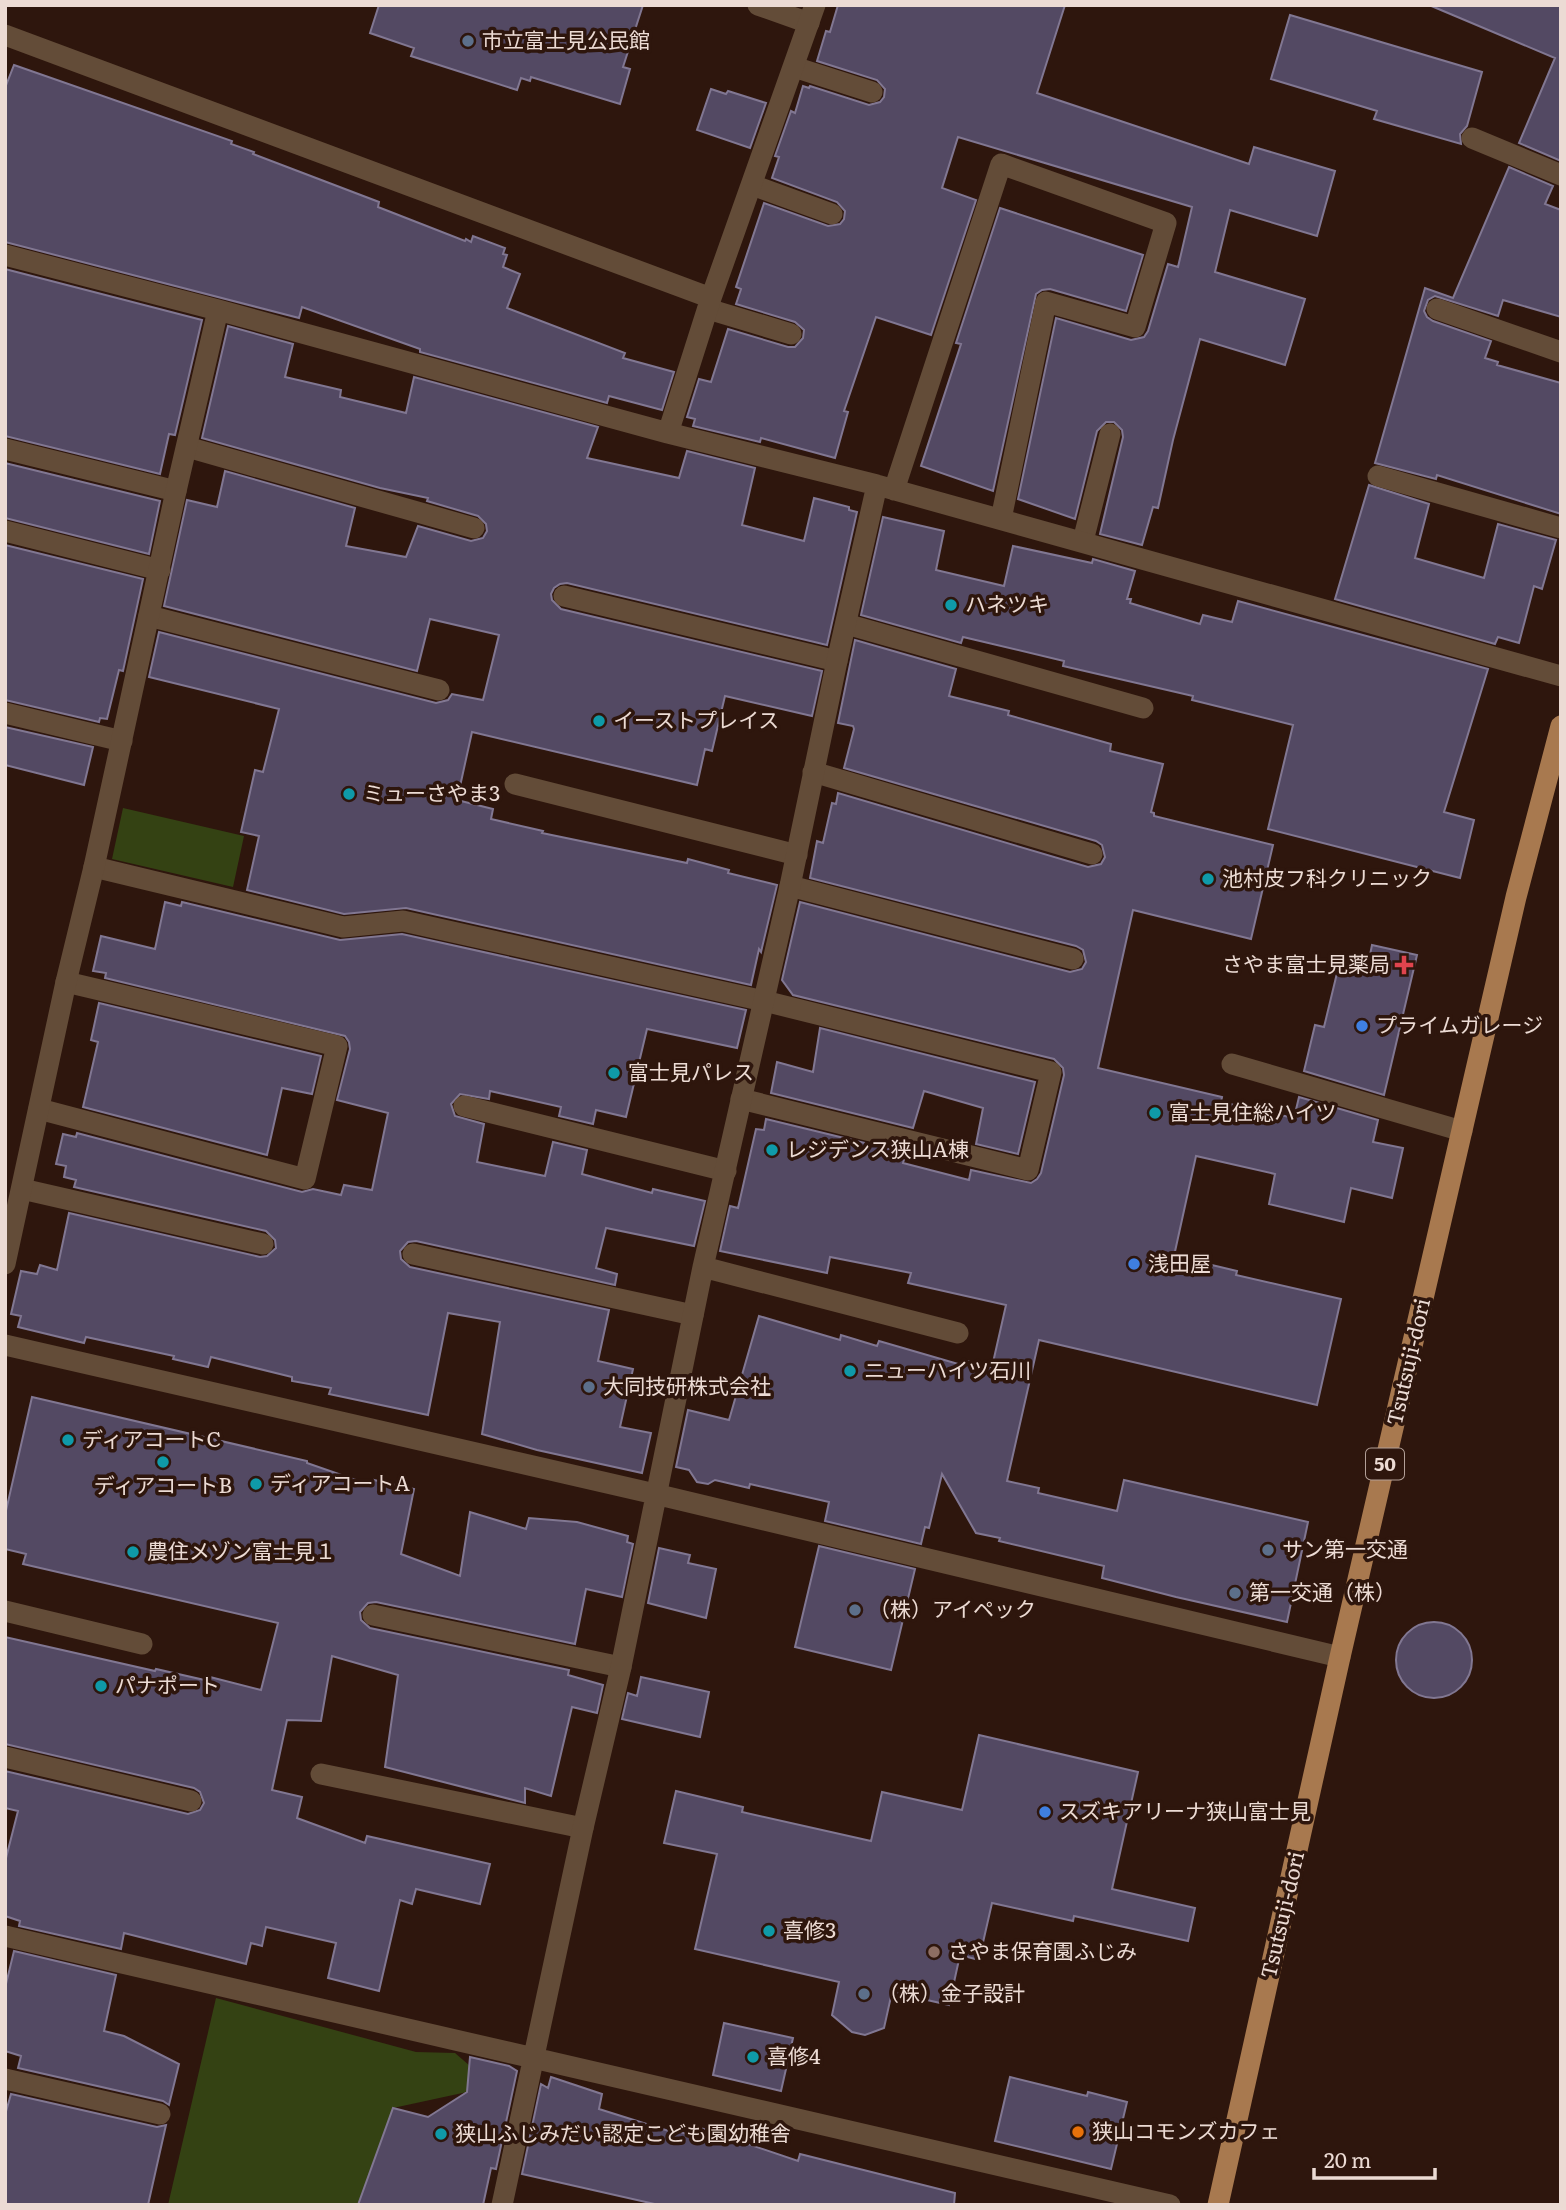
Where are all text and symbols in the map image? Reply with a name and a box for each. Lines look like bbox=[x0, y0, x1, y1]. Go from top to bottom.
place label: 市立富士見公民館 bbox=[482, 23, 650, 54]
marker: 市立富士見公民館 bbox=[460, 33, 476, 49]
place label: ハネツキ bbox=[965, 587, 1049, 618]
marker: ハネツキ bbox=[943, 597, 959, 613]
place label: イーストプレイス bbox=[613, 703, 779, 734]
marker: イーストプレイス bbox=[591, 713, 607, 729]
place label: ミューさやま3 bbox=[363, 776, 500, 807]
marker: ミューさやま3 bbox=[341, 786, 357, 802]
place label: 池村皮フ科クリニック bbox=[1222, 861, 1432, 892]
marker: 池村皮フ科クリニック bbox=[1200, 871, 1216, 887]
place label: さやま富士見薬局 bbox=[1222, 947, 1390, 978]
marker: さやま富士見薬局 bbox=[1396, 957, 1412, 973]
place label: プライムガレージ bbox=[1376, 1008, 1543, 1039]
marker: プライムガレージ bbox=[1354, 1018, 1370, 1034]
place label: 富士見パレス bbox=[628, 1055, 754, 1086]
marker: 富士見パレス bbox=[606, 1065, 622, 1081]
place label: 富士見住総ハイツ bbox=[1169, 1095, 1337, 1126]
marker: 富士見住総ハイツ bbox=[1147, 1105, 1163, 1121]
place label: レジデンス狭山A棟 bbox=[786, 1132, 969, 1163]
marker: レジデンス狭山A棟 bbox=[764, 1142, 780, 1158]
place label: 浅田屋 bbox=[1148, 1246, 1211, 1277]
marker: 浅田屋 bbox=[1126, 1256, 1142, 1272]
street label: Tsutsuji-dori bbox=[1377, 1295, 1436, 1428]
place label: ニューハイツ石川 bbox=[864, 1353, 1031, 1384]
marker: ニューハイツ石川 bbox=[842, 1363, 858, 1379]
place label: 大同技研株式会社 bbox=[603, 1369, 771, 1400]
marker: 大同技研株式会社 bbox=[581, 1379, 597, 1395]
place label: ディアコートC bbox=[82, 1422, 221, 1453]
marker: ディアコートC bbox=[60, 1432, 76, 1448]
road number: 50 bbox=[1366, 1448, 1404, 1480]
marker: ディアコートB bbox=[155, 1454, 171, 1470]
place label: ディアコートA bbox=[270, 1466, 411, 1497]
place label: ディアコートB bbox=[94, 1468, 232, 1499]
marker: ディアコートA bbox=[248, 1476, 264, 1492]
place label: サン第一交通 bbox=[1282, 1532, 1408, 1563]
place label: 農住メゾン富士見１ bbox=[147, 1534, 336, 1565]
marker: サン第一交通 bbox=[1260, 1542, 1276, 1558]
marker: 農住メゾン富士見１ bbox=[125, 1544, 141, 1560]
place label: 第一交通（株） bbox=[1249, 1575, 1396, 1606]
marker: 第一交通（株） bbox=[1227, 1585, 1243, 1601]
place label: （株）アイペック bbox=[869, 1592, 1036, 1623]
marker: （株）アイペック bbox=[847, 1602, 863, 1618]
place label: パナポート bbox=[115, 1668, 220, 1699]
marker: パナポート bbox=[93, 1678, 109, 1694]
place label: スズキアリーナ狭山富士見 bbox=[1059, 1794, 1311, 1825]
marker: スズキアリーナ狭山富士見 bbox=[1037, 1804, 1053, 1820]
street label: Tsutsuji-dori bbox=[1251, 1848, 1310, 1981]
place label: 喜修3 bbox=[783, 1913, 836, 1944]
marker: 喜修3 bbox=[761, 1923, 777, 1939]
place label: さやま保育園ふじみ bbox=[948, 1934, 1137, 1965]
marker: さやま保育園ふじみ bbox=[926, 1944, 942, 1960]
place label: （株）金子設計 bbox=[878, 1976, 1025, 2007]
marker: （株）金子設計 bbox=[856, 1986, 872, 2002]
place label: 喜修4 bbox=[767, 2039, 821, 2070]
marker: 喜修4 bbox=[745, 2049, 761, 2065]
place label: 狭山コモンズカフェ bbox=[1092, 2114, 1281, 2145]
place label: 狭山ふじみだい認定こども園幼稚舎 bbox=[455, 2116, 791, 2147]
marker: 狭山コモンズカフェ bbox=[1070, 2124, 1086, 2140]
marker: 狭山ふじみだい認定こども園幼稚舎 bbox=[433, 2126, 449, 2142]
scale bar bbox=[1314, 2136, 1435, 2180]
text: 20 m bbox=[1324, 2143, 1371, 2174]

